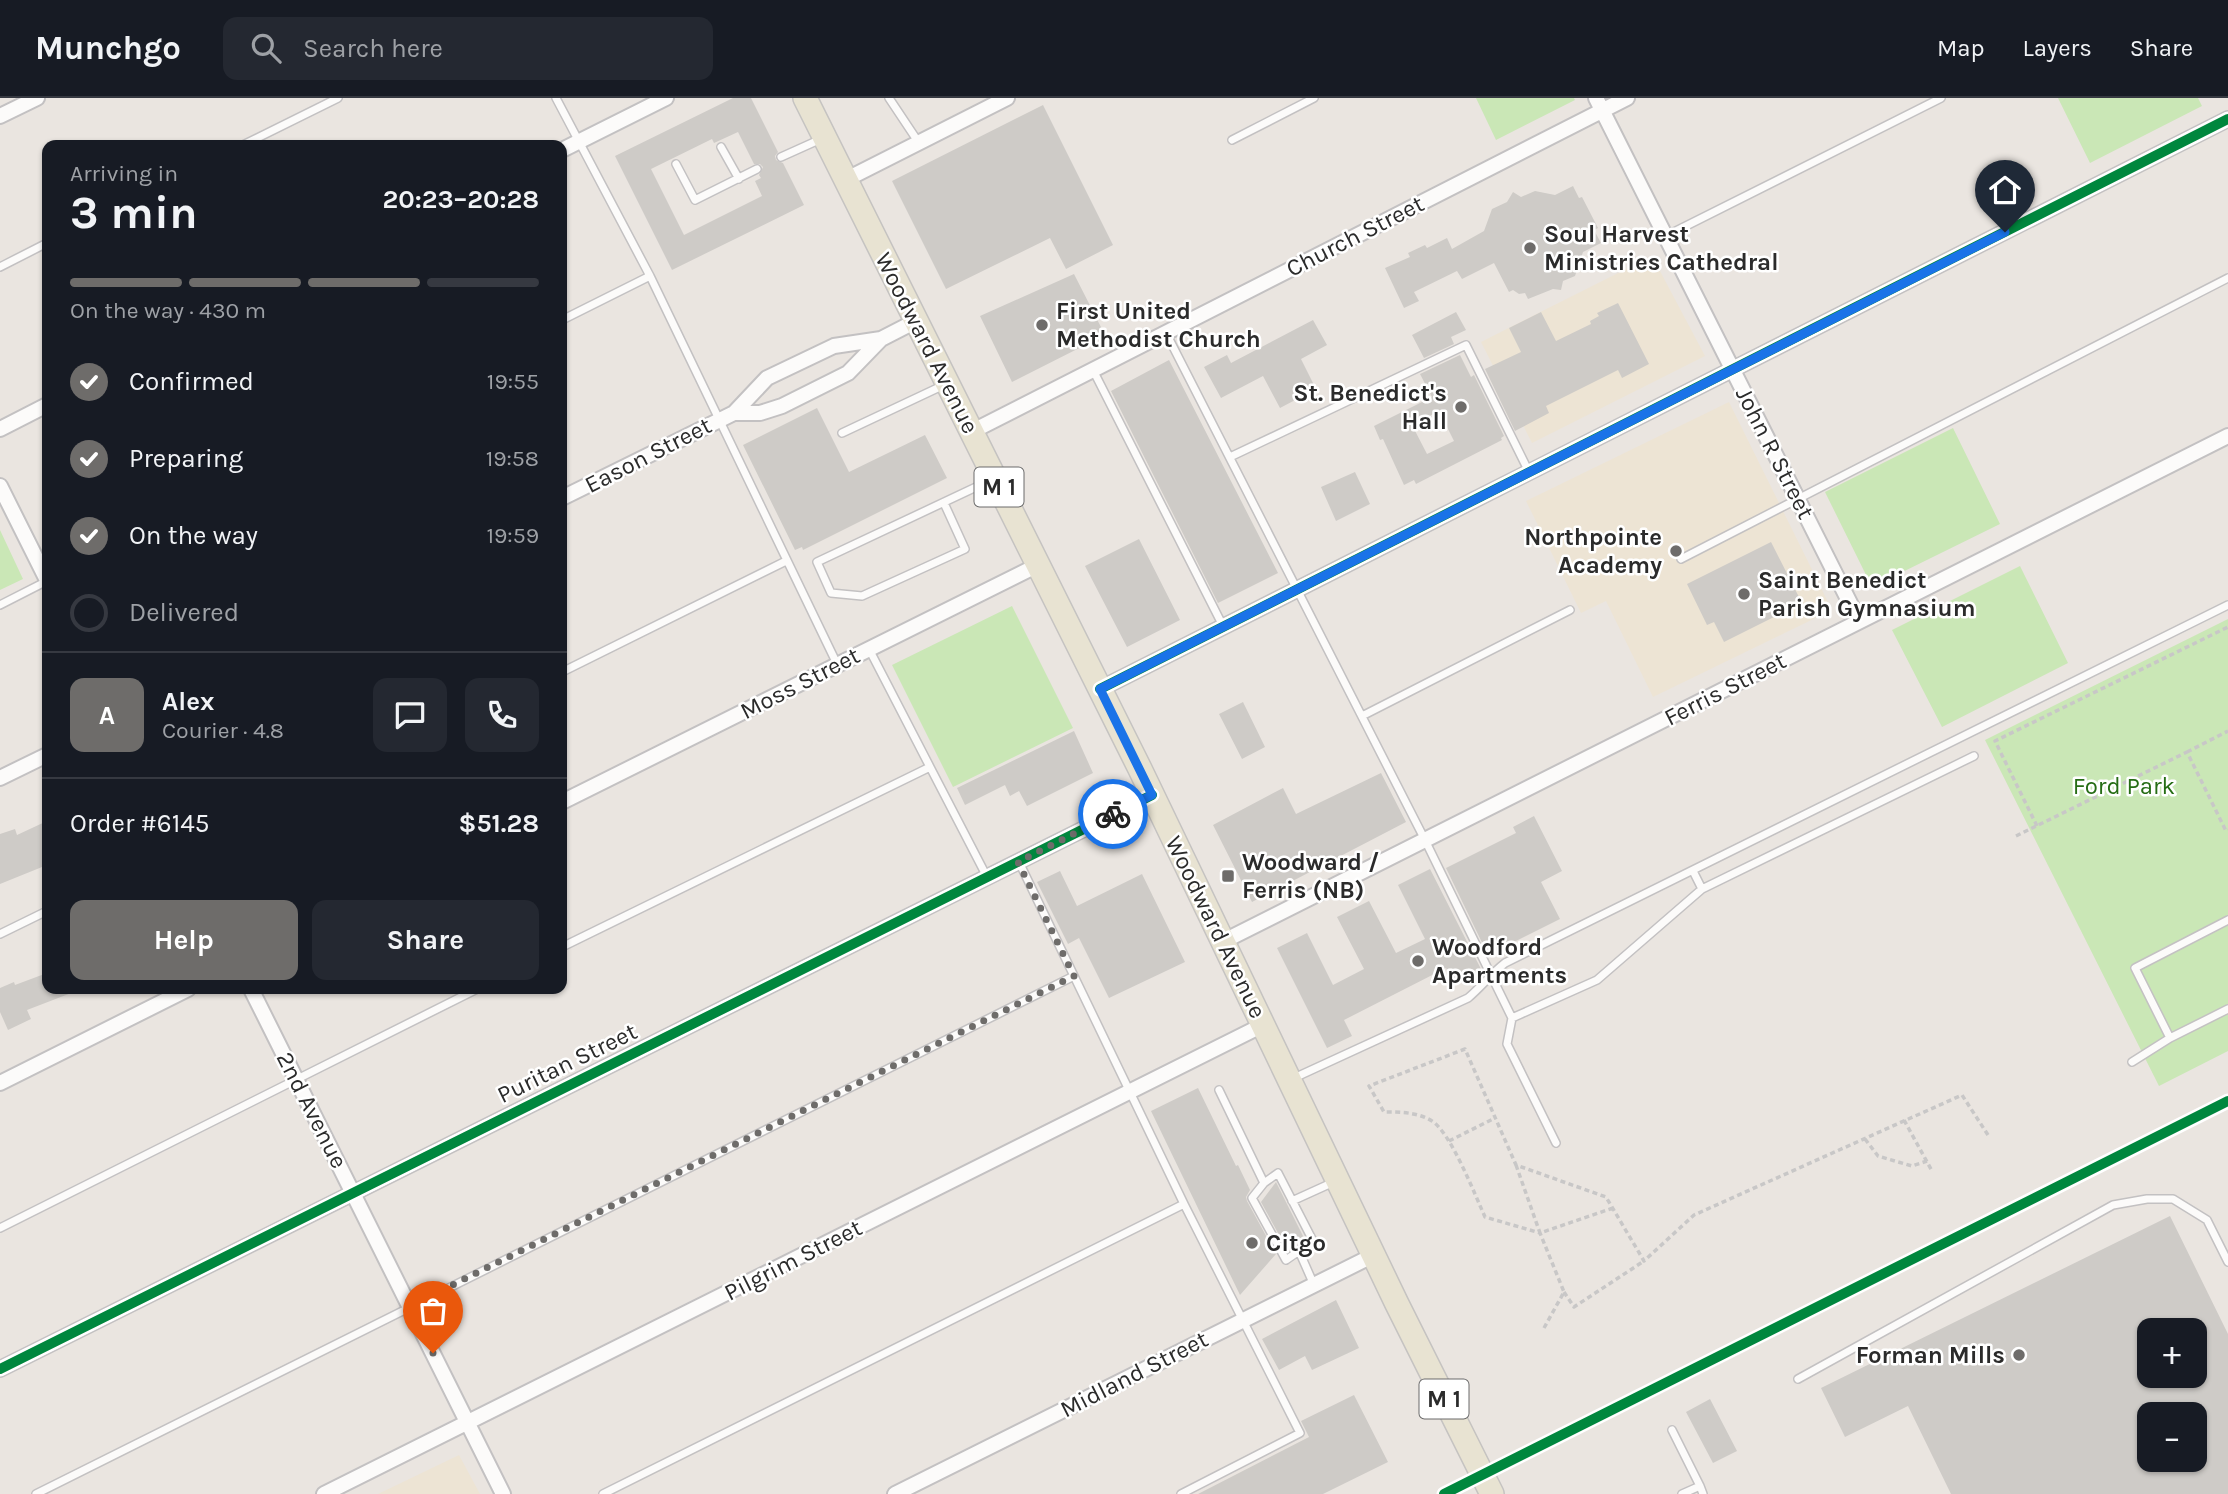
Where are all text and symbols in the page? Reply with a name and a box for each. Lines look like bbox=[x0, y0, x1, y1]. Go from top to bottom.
search box bbox=[223, 17, 713, 80]
text: Munchgo bbox=[35, 29, 181, 67]
icon: search bbox=[247, 29, 285, 67]
text: Search here bbox=[303, 33, 443, 64]
text: Map bbox=[1937, 34, 1985, 62]
text: Layers bbox=[2023, 34, 2092, 62]
text: Share bbox=[2130, 34, 2193, 62]
text: Arriving in bbox=[70, 160, 178, 187]
pin bbox=[1975, 160, 2035, 232]
icon: home bbox=[1986, 171, 2024, 209]
text: 20:23–20:28 bbox=[383, 184, 539, 215]
text: 3 min bbox=[70, 186, 198, 240]
street label: Church Street bbox=[1281, 189, 1429, 283]
place label: Soul Harvest Ministries Cathedral bbox=[1544, 220, 1778, 276]
marker: Soul Harvest Ministries Cathedral bbox=[1522, 240, 1538, 256]
street label: Woodward Avenue bbox=[869, 248, 985, 438]
text: On the way · 430 m bbox=[70, 297, 266, 324]
place label: First United Methodist Church bbox=[1056, 297, 1261, 353]
marker: First United Methodist Church bbox=[1034, 317, 1050, 333]
icon: check bbox=[70, 363, 108, 401]
text: Confirmed bbox=[129, 366, 254, 397]
text: 19:55 bbox=[487, 368, 539, 395]
place label: St. Benedict's Hall bbox=[1293, 379, 1447, 435]
street label: John R Street bbox=[1730, 383, 1820, 523]
marker: St. Benedict's Hall bbox=[1453, 399, 1469, 415]
street label: Eason Street bbox=[580, 411, 716, 499]
icon: check bbox=[70, 440, 108, 478]
text: Preparing bbox=[129, 443, 243, 474]
text: 19:58 bbox=[486, 445, 539, 472]
road number: M 1 bbox=[974, 468, 1024, 506]
icon: check bbox=[70, 517, 108, 555]
text: On the way bbox=[129, 520, 258, 551]
text: 19:59 bbox=[486, 522, 539, 549]
place label: Northpointe Academy bbox=[1524, 523, 1662, 579]
marker: Northpointe Academy bbox=[1668, 543, 1684, 559]
place label: Saint Benedict Parish Gymnasium bbox=[1758, 566, 1975, 622]
marker: Saint Benedict Parish Gymnasium bbox=[1736, 586, 1752, 602]
text: Delivered bbox=[129, 597, 239, 628]
street label: Moss Street bbox=[736, 641, 864, 725]
street label: Ferris Street bbox=[1659, 646, 1791, 732]
button: chat bbox=[373, 678, 447, 752]
button: phone bbox=[465, 678, 539, 752]
text: Alex bbox=[162, 686, 214, 717]
text: A bbox=[99, 700, 115, 731]
text: Courier · 4.8 bbox=[162, 717, 284, 744]
park label: Ford Park bbox=[2073, 772, 2175, 800]
courier bbox=[1078, 779, 1148, 849]
icon: bike bbox=[1094, 795, 1132, 833]
text: Order #6145 bbox=[70, 808, 209, 839]
text: $51.28 bbox=[459, 808, 539, 839]
street label: Woodward Avenue bbox=[1160, 831, 1272, 1023]
place label: Woodward / Ferris (NB) bbox=[1242, 848, 1379, 904]
marker: Woodward / Ferris (NB) bbox=[1220, 868, 1236, 884]
button: Help bbox=[70, 900, 298, 980]
button: Share bbox=[312, 900, 539, 980]
place label: Woodford Apartments bbox=[1432, 933, 1567, 989]
marker: Woodford Apartments bbox=[1410, 953, 1426, 969]
street label: Puritan Street bbox=[493, 1017, 641, 1109]
street label: 2nd Avenue bbox=[271, 1047, 353, 1173]
street label: Pilgrim Street bbox=[720, 1213, 866, 1307]
place label: Citgo bbox=[1266, 1229, 1326, 1257]
marker: Citgo bbox=[1244, 1235, 1260, 1251]
pin bbox=[403, 1281, 463, 1353]
icon: bag bbox=[414, 1292, 452, 1330]
map controls bbox=[2137, 1318, 2207, 1472]
button: + bbox=[2137, 1318, 2207, 1388]
street label: Midland Street bbox=[1056, 1325, 1212, 1423]
place label: Forman Mills bbox=[1856, 1341, 2005, 1369]
marker: Forman Mills bbox=[2011, 1347, 2027, 1363]
road number: M 1 bbox=[1420, 1380, 1468, 1418]
button: − bbox=[2137, 1402, 2207, 1472]

